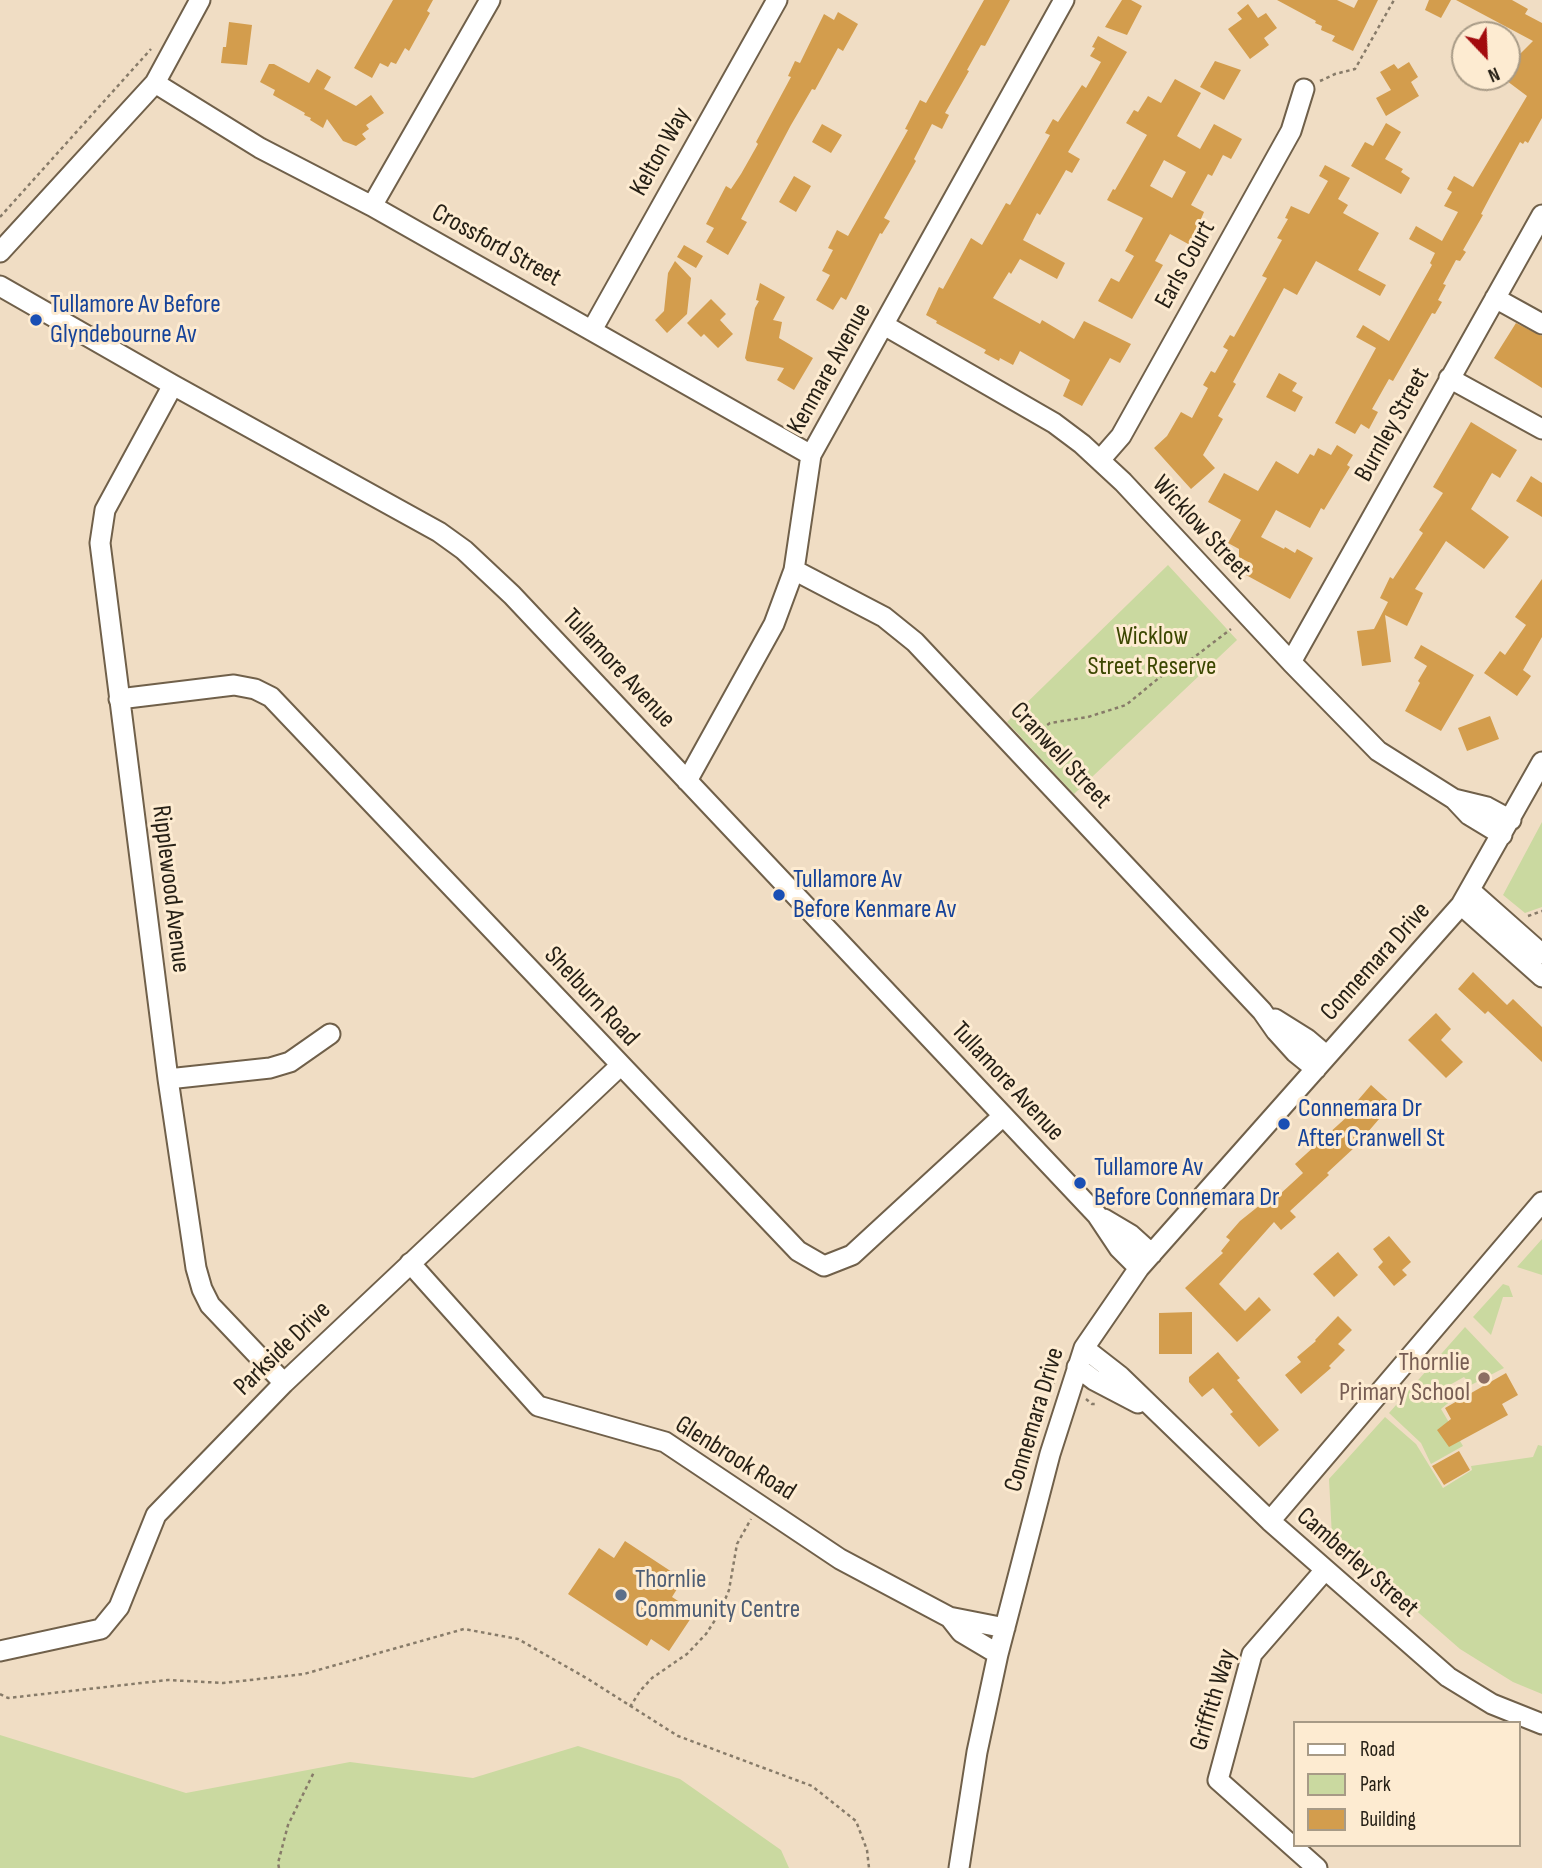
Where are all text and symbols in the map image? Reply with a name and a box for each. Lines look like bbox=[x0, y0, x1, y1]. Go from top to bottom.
north arrow bbox=[1451, 21, 1521, 91]
text: N bbox=[1484, 61, 1503, 87]
street label: Kelton Way bbox=[624, 102, 698, 202]
street label: Crossford Street bbox=[426, 198, 566, 294]
street label: Earls Court bbox=[1149, 216, 1223, 314]
place label: Tullamore Av Before Glyndebourne Av bbox=[50, 289, 221, 350]
street label: Kenmare Avenue bbox=[781, 298, 879, 440]
marker: Tullamore Av Before Glyndebourne Av bbox=[28, 312, 44, 328]
street label: Burnley Street bbox=[1349, 363, 1437, 487]
street label: Wicklow Street bbox=[1145, 469, 1257, 587]
street label: Tullamore Avenue bbox=[555, 603, 681, 735]
park label: Wicklow Street Reserve bbox=[1088, 621, 1216, 682]
street label: Cranwell Street bbox=[1003, 696, 1117, 816]
street label: Ripplewood Avenue bbox=[144, 804, 196, 974]
place label: Tullamore Av Before Kenmare Av bbox=[793, 864, 956, 926]
marker: Tullamore Av Before Kenmare Av bbox=[771, 887, 787, 903]
street label: Connemara Drive bbox=[1315, 896, 1437, 1028]
street label: Shelburn Road bbox=[537, 941, 645, 1053]
street label: Tullamore Avenue bbox=[944, 1016, 1070, 1148]
place label: Connemara Dr After Cranwell St bbox=[1298, 1093, 1445, 1154]
marker: Connemara Dr After Cranwell St bbox=[1276, 1116, 1292, 1132]
place label: Tullamore Av Before Connemara Dr bbox=[1094, 1152, 1279, 1214]
marker: Tullamore Av Before Connemara Dr bbox=[1072, 1175, 1088, 1191]
street label: Parkside Drive bbox=[228, 1295, 338, 1403]
street label: Connemara Drive bbox=[998, 1344, 1072, 1496]
place label: Thornlie Primary School bbox=[1339, 1347, 1470, 1408]
marker: Thornlie Primary School bbox=[1476, 1370, 1492, 1386]
street label: Glenbrook Road bbox=[669, 1410, 801, 1508]
street label: Camberley Street bbox=[1290, 1501, 1424, 1625]
place label: Thornlie Community Centre bbox=[635, 1564, 800, 1626]
marker: Thornlie Community Centre bbox=[613, 1587, 629, 1603]
street label: Griffith Way bbox=[1184, 1646, 1244, 1754]
legend bbox=[1294, 1721, 1521, 1847]
text: Road bbox=[1360, 1737, 1395, 1762]
text: Park bbox=[1360, 1772, 1391, 1797]
text: Building bbox=[1360, 1807, 1416, 1832]

